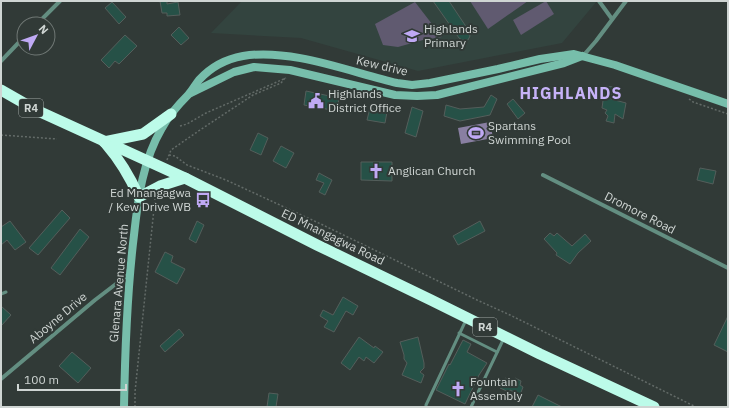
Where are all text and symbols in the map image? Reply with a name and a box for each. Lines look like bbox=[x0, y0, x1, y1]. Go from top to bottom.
north arrow bbox=[16, 16, 56, 56]
place label: Highlands Primary bbox=[424, 21, 478, 50]
text: N bbox=[36, 22, 51, 37]
school or university icon: Highlands Primary bbox=[403, 27, 421, 45]
street label: Kew drive bbox=[355, 52, 410, 79]
district label: HIGHLANDS bbox=[519, 83, 623, 103]
place label: Highlands District Office bbox=[328, 86, 402, 115]
public building icon: Highlands District Office bbox=[307, 92, 325, 110]
road number: R4 bbox=[19, 99, 43, 117]
place label: Spartans Swimming Pool bbox=[488, 118, 571, 147]
sports icon: Spartans Swimming Pool bbox=[467, 124, 485, 142]
church icon: Anglican Church bbox=[367, 162, 385, 180]
place label: Anglican Church bbox=[388, 163, 475, 178]
place label: Ed Mnangagwa / Kew Drive WB bbox=[108, 185, 192, 214]
street label: Dromore Road bbox=[602, 188, 678, 237]
bus stop icon: Ed Mnangagwa / Kew Drive WB bbox=[194, 191, 212, 209]
street label: ED Mnangagwa Road bbox=[279, 205, 387, 268]
street label: Glenara Avenue North bbox=[106, 223, 131, 343]
street label: Aboyne Drive bbox=[26, 289, 90, 346]
road number: R4 bbox=[473, 318, 497, 336]
scale bar bbox=[18, 366, 126, 392]
text: 100 m bbox=[24, 372, 59, 387]
place label: Fountain Assembly bbox=[470, 374, 522, 403]
church icon: Fountain Assembly bbox=[449, 380, 467, 398]

